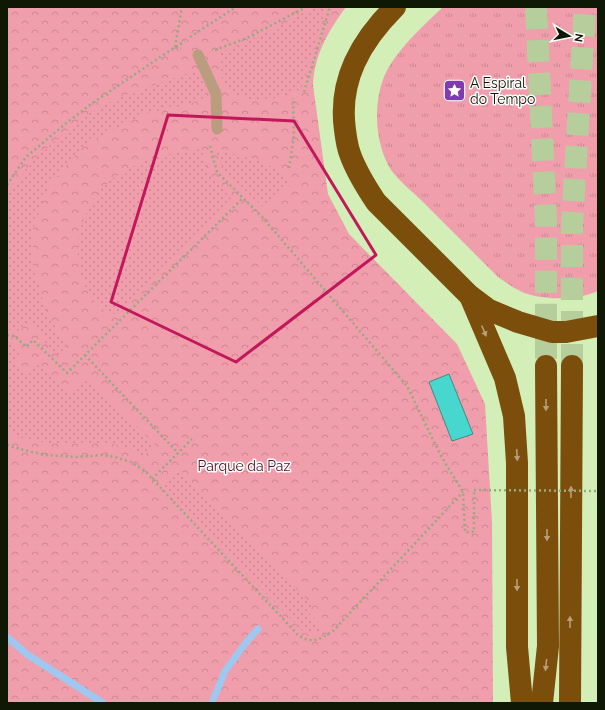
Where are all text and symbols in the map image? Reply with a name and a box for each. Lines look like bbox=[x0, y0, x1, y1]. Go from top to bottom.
north arrow bbox=[549, 16, 589, 56]
text: N bbox=[571, 32, 585, 43]
place label: A Espiral do Tempo bbox=[470, 75, 535, 107]
place icon: A Espiral do Tempo bbox=[442, 78, 468, 104]
one-way arrow bbox=[482, 325, 488, 337]
one-way arrow bbox=[543, 399, 550, 411]
one-way arrow bbox=[513, 449, 520, 461]
park label: Parque da Paz bbox=[198, 458, 290, 474]
one-way arrow bbox=[568, 485, 574, 498]
one-way arrow bbox=[544, 529, 550, 542]
one-way arrow bbox=[514, 579, 520, 592]
one-way arrow bbox=[567, 615, 573, 628]
one-way arrow bbox=[543, 659, 549, 671]

